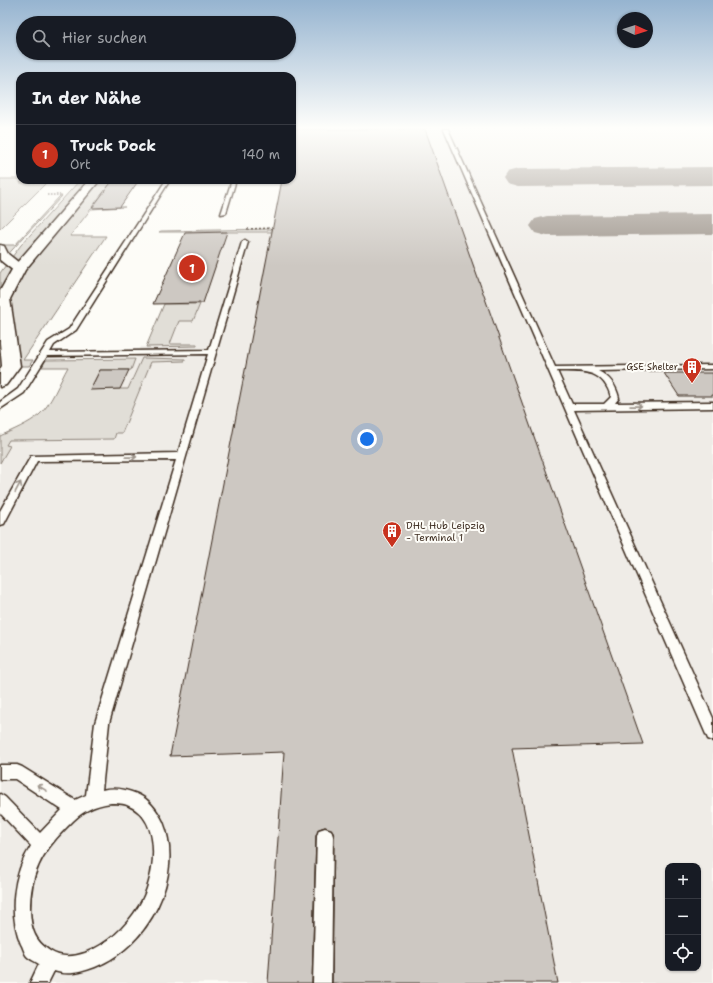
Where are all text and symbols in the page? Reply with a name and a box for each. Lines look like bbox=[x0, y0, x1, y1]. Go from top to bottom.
north arrow bbox=[617, 12, 653, 48]
search box bbox=[16, 16, 296, 60]
icon: search bbox=[30, 27, 52, 49]
text: Hier suchen bbox=[62, 28, 147, 48]
text: In der Nähe bbox=[32, 87, 141, 109]
text: Truck Dock bbox=[70, 136, 156, 156]
text: 1 bbox=[42, 146, 48, 163]
text: 140 m bbox=[241, 146, 280, 163]
text: Ort bbox=[70, 156, 91, 173]
pin: 1 bbox=[179, 253, 205, 283]
building icon: GSE Shelter bbox=[681, 356, 703, 384]
place label: GSE Shelter bbox=[627, 361, 678, 373]
one-way arrow bbox=[629, 402, 642, 410]
your location bbox=[357, 429, 377, 449]
one-way arrow bbox=[124, 453, 137, 461]
one-way arrow bbox=[15, 481, 23, 493]
place label: DHL Hub Leipzig - Terminal 1 bbox=[406, 519, 485, 544]
building icon: DHL Hub Leipzig - Terminal 1 bbox=[381, 520, 403, 548]
one-way arrow bbox=[37, 784, 48, 792]
map controls bbox=[665, 863, 701, 971]
button: + bbox=[665, 863, 701, 899]
button: − bbox=[665, 899, 701, 935]
button: locate bbox=[665, 935, 701, 971]

